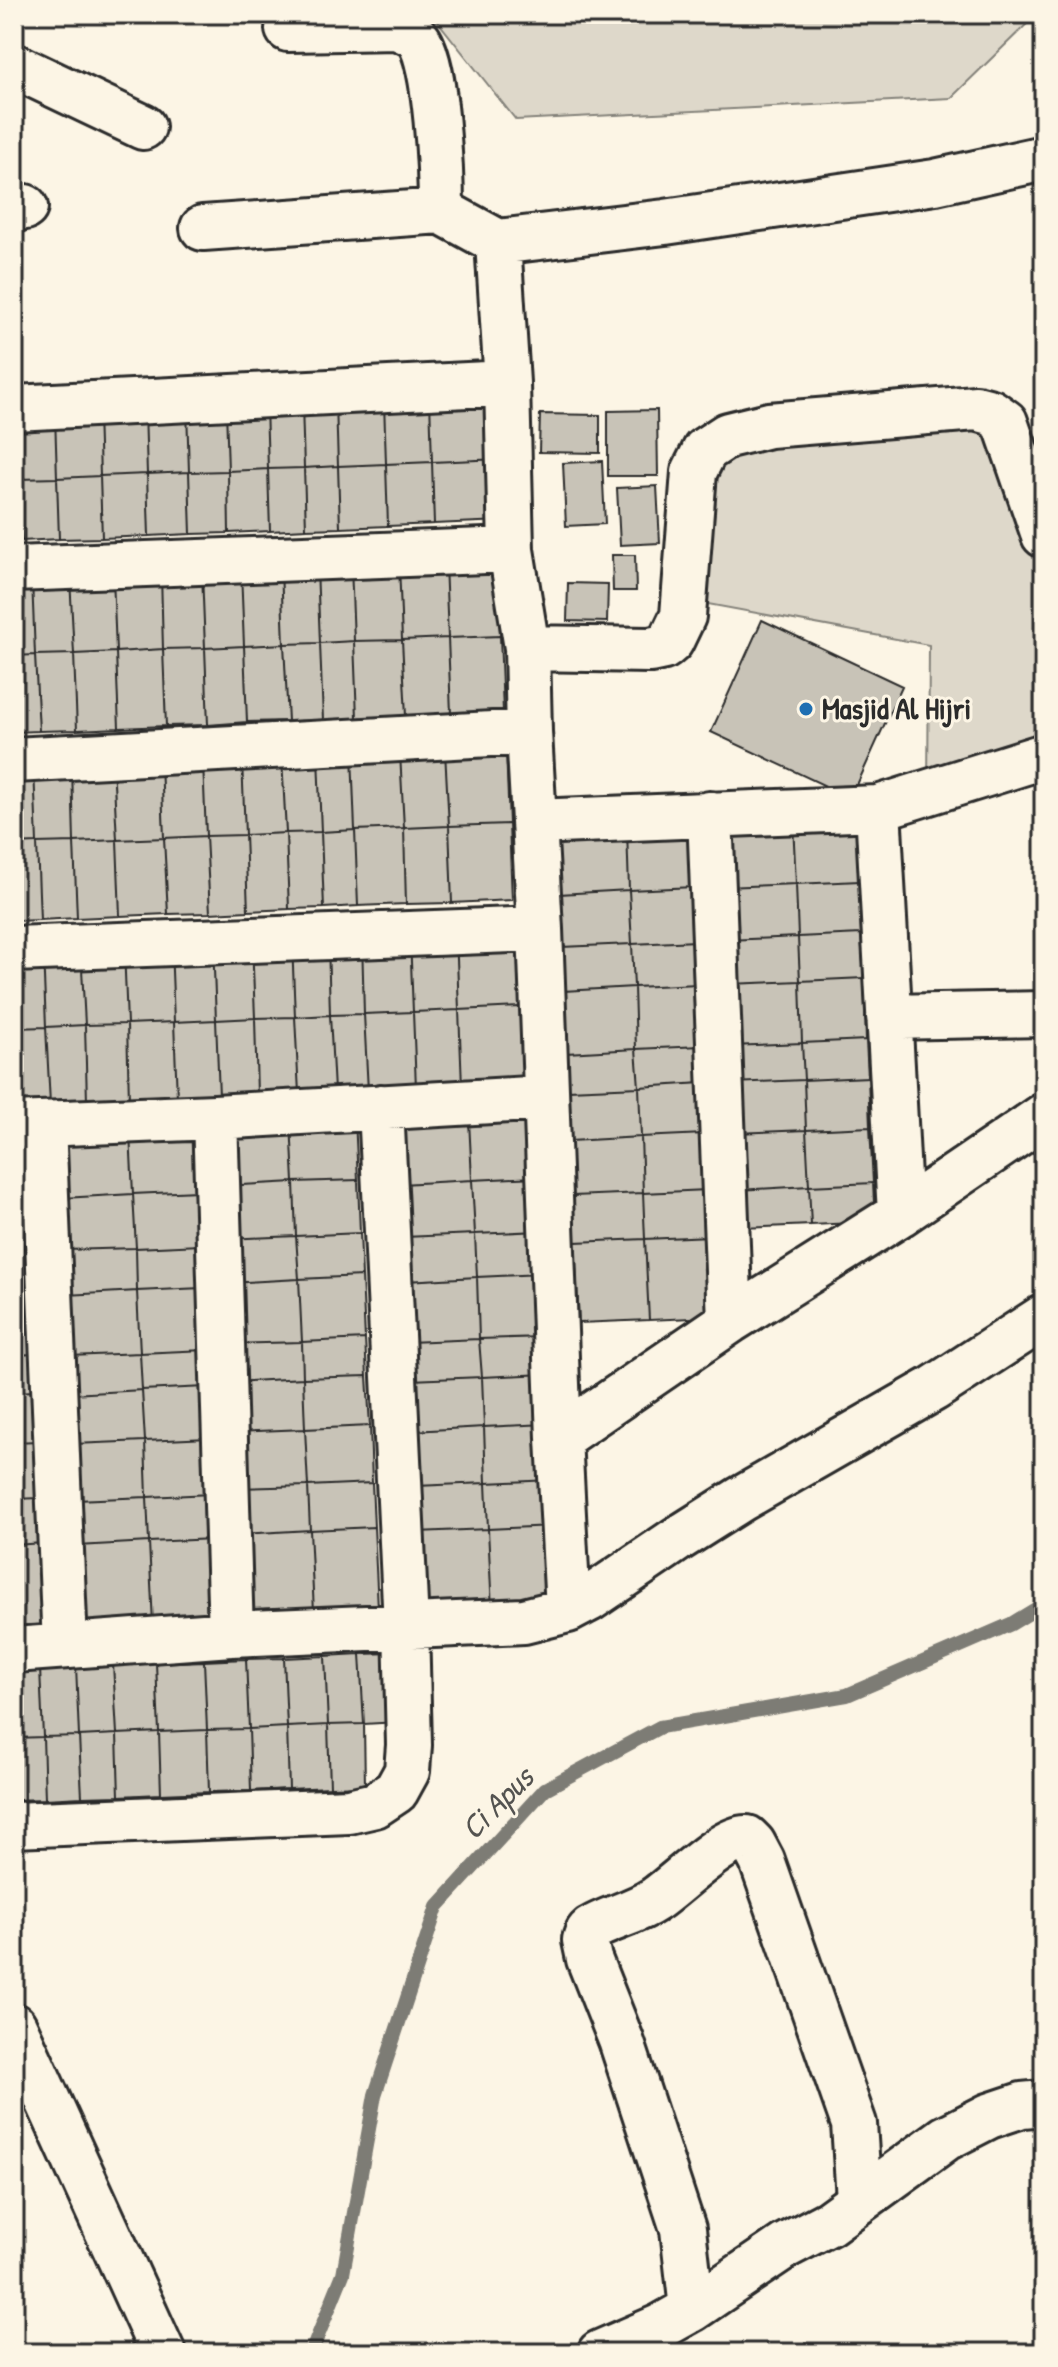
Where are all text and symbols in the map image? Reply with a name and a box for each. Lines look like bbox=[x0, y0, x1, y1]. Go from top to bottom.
place label: Masjid Al Hijri bbox=[822, 688, 971, 728]
marker: Masjid Al Hijri bbox=[797, 700, 815, 718]
water label: Ci Apus bbox=[451, 1755, 544, 1848]

